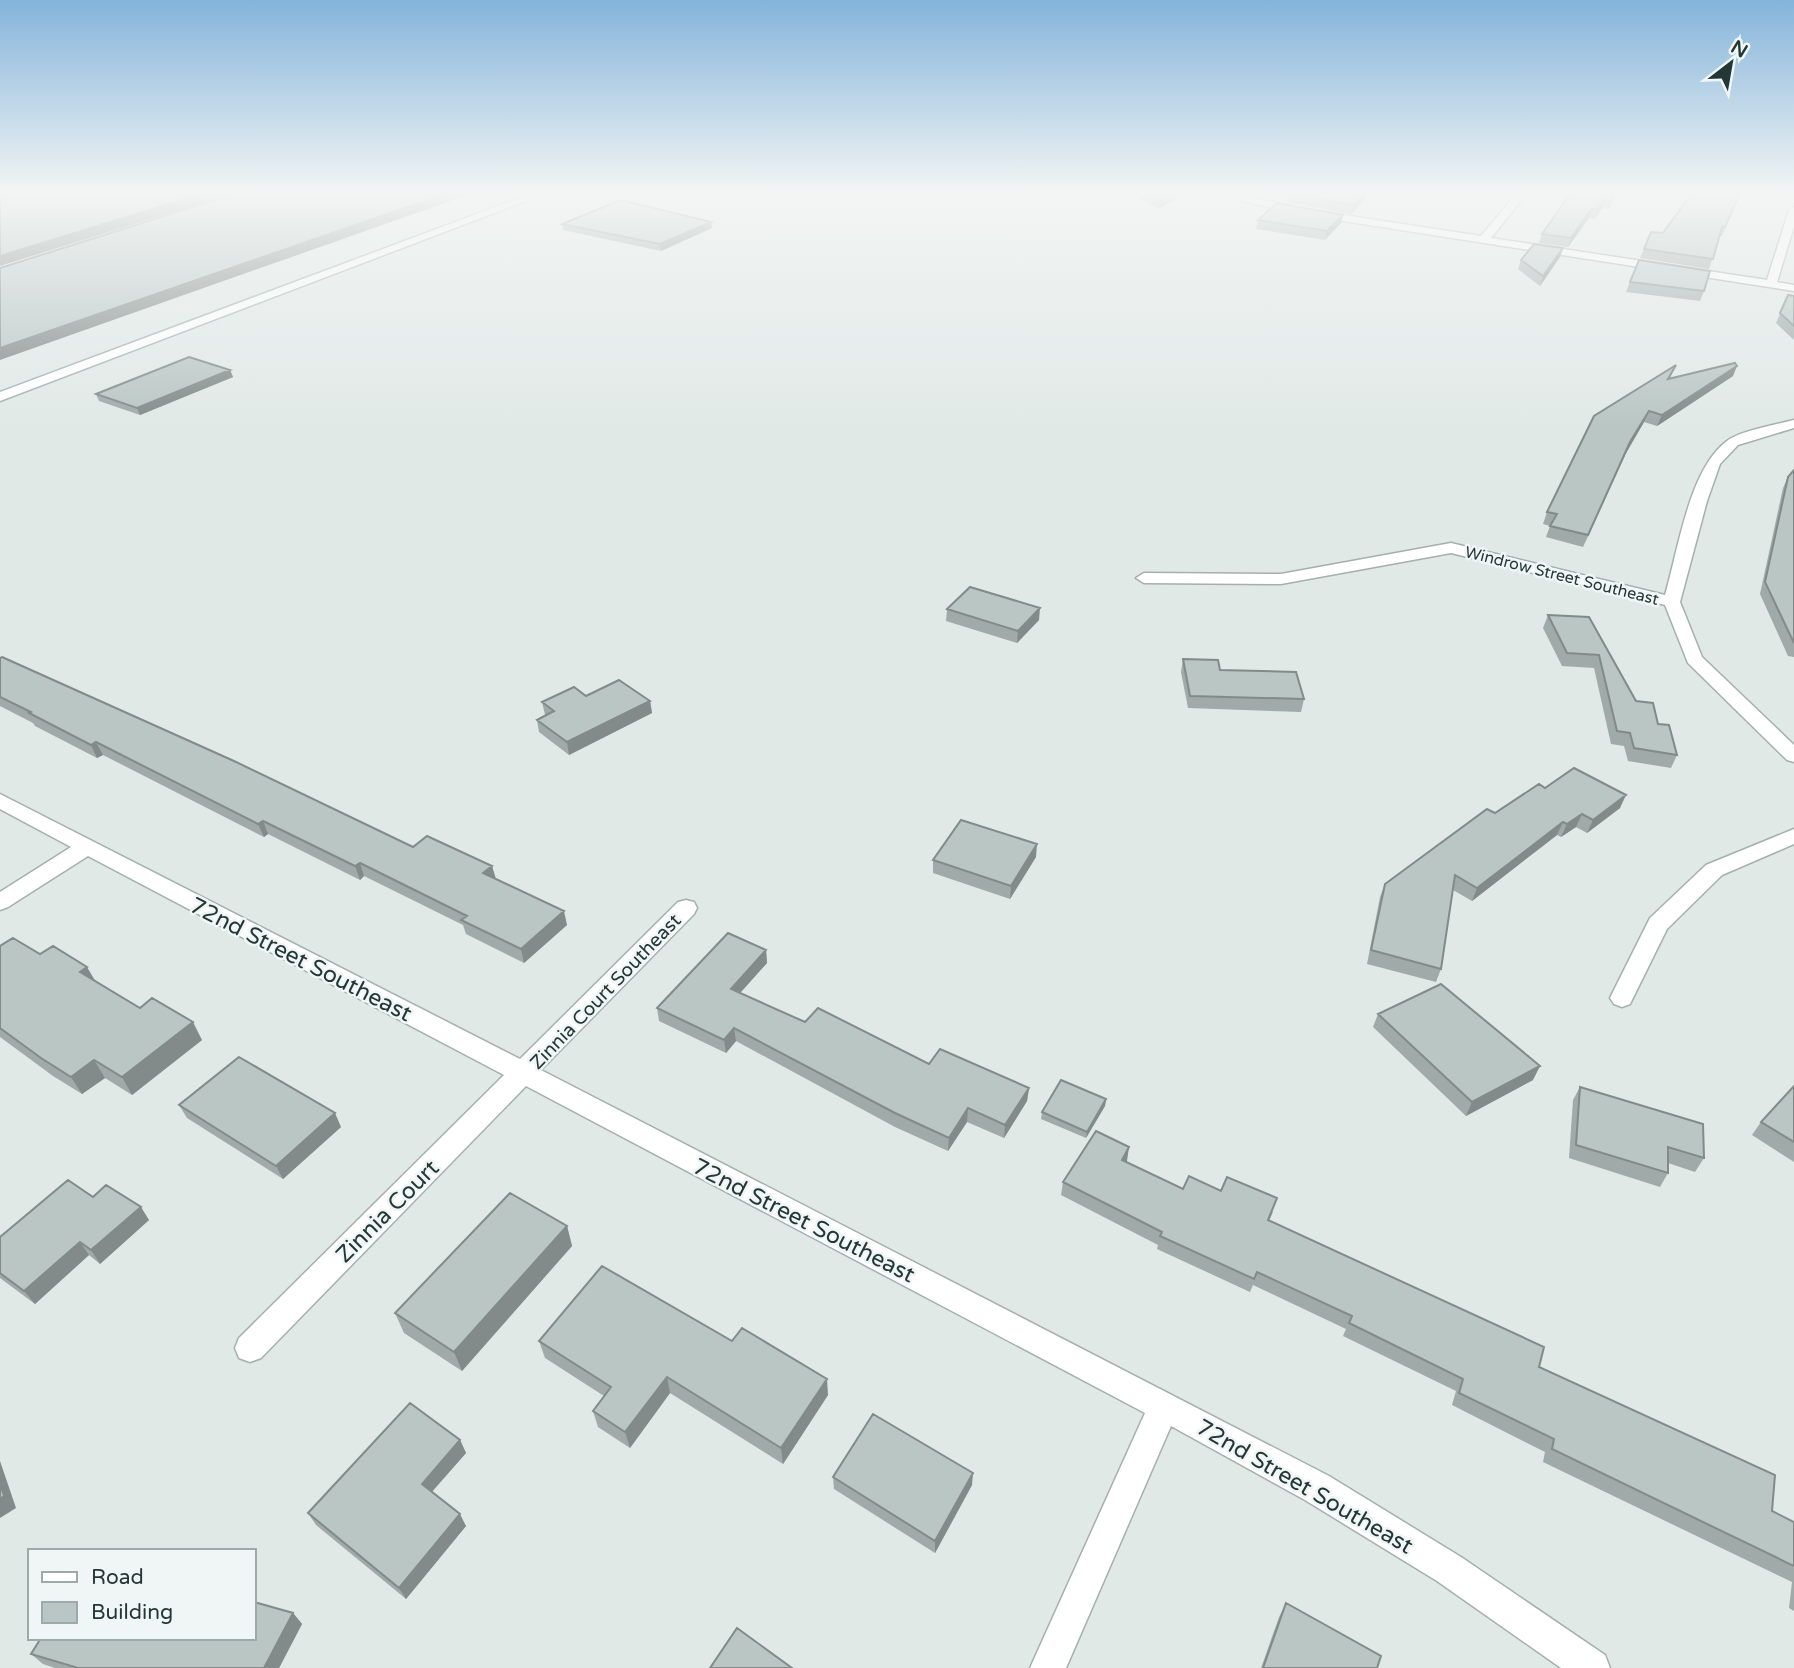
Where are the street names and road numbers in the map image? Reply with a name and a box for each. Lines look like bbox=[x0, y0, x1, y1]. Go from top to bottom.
street label: Windrow Street Southeast bbox=[1463, 542, 1661, 610]
street label: 72nd Street Southeast bbox=[185, 892, 417, 1028]
street label: Zinnia Court Southeast bbox=[526, 910, 686, 1074]
street label: 72nd Street Southeast bbox=[688, 1153, 920, 1289]
street label: Zinnia Court bbox=[330, 1154, 445, 1269]
street label: 72nd Street Southeast bbox=[1191, 1413, 1418, 1561]

